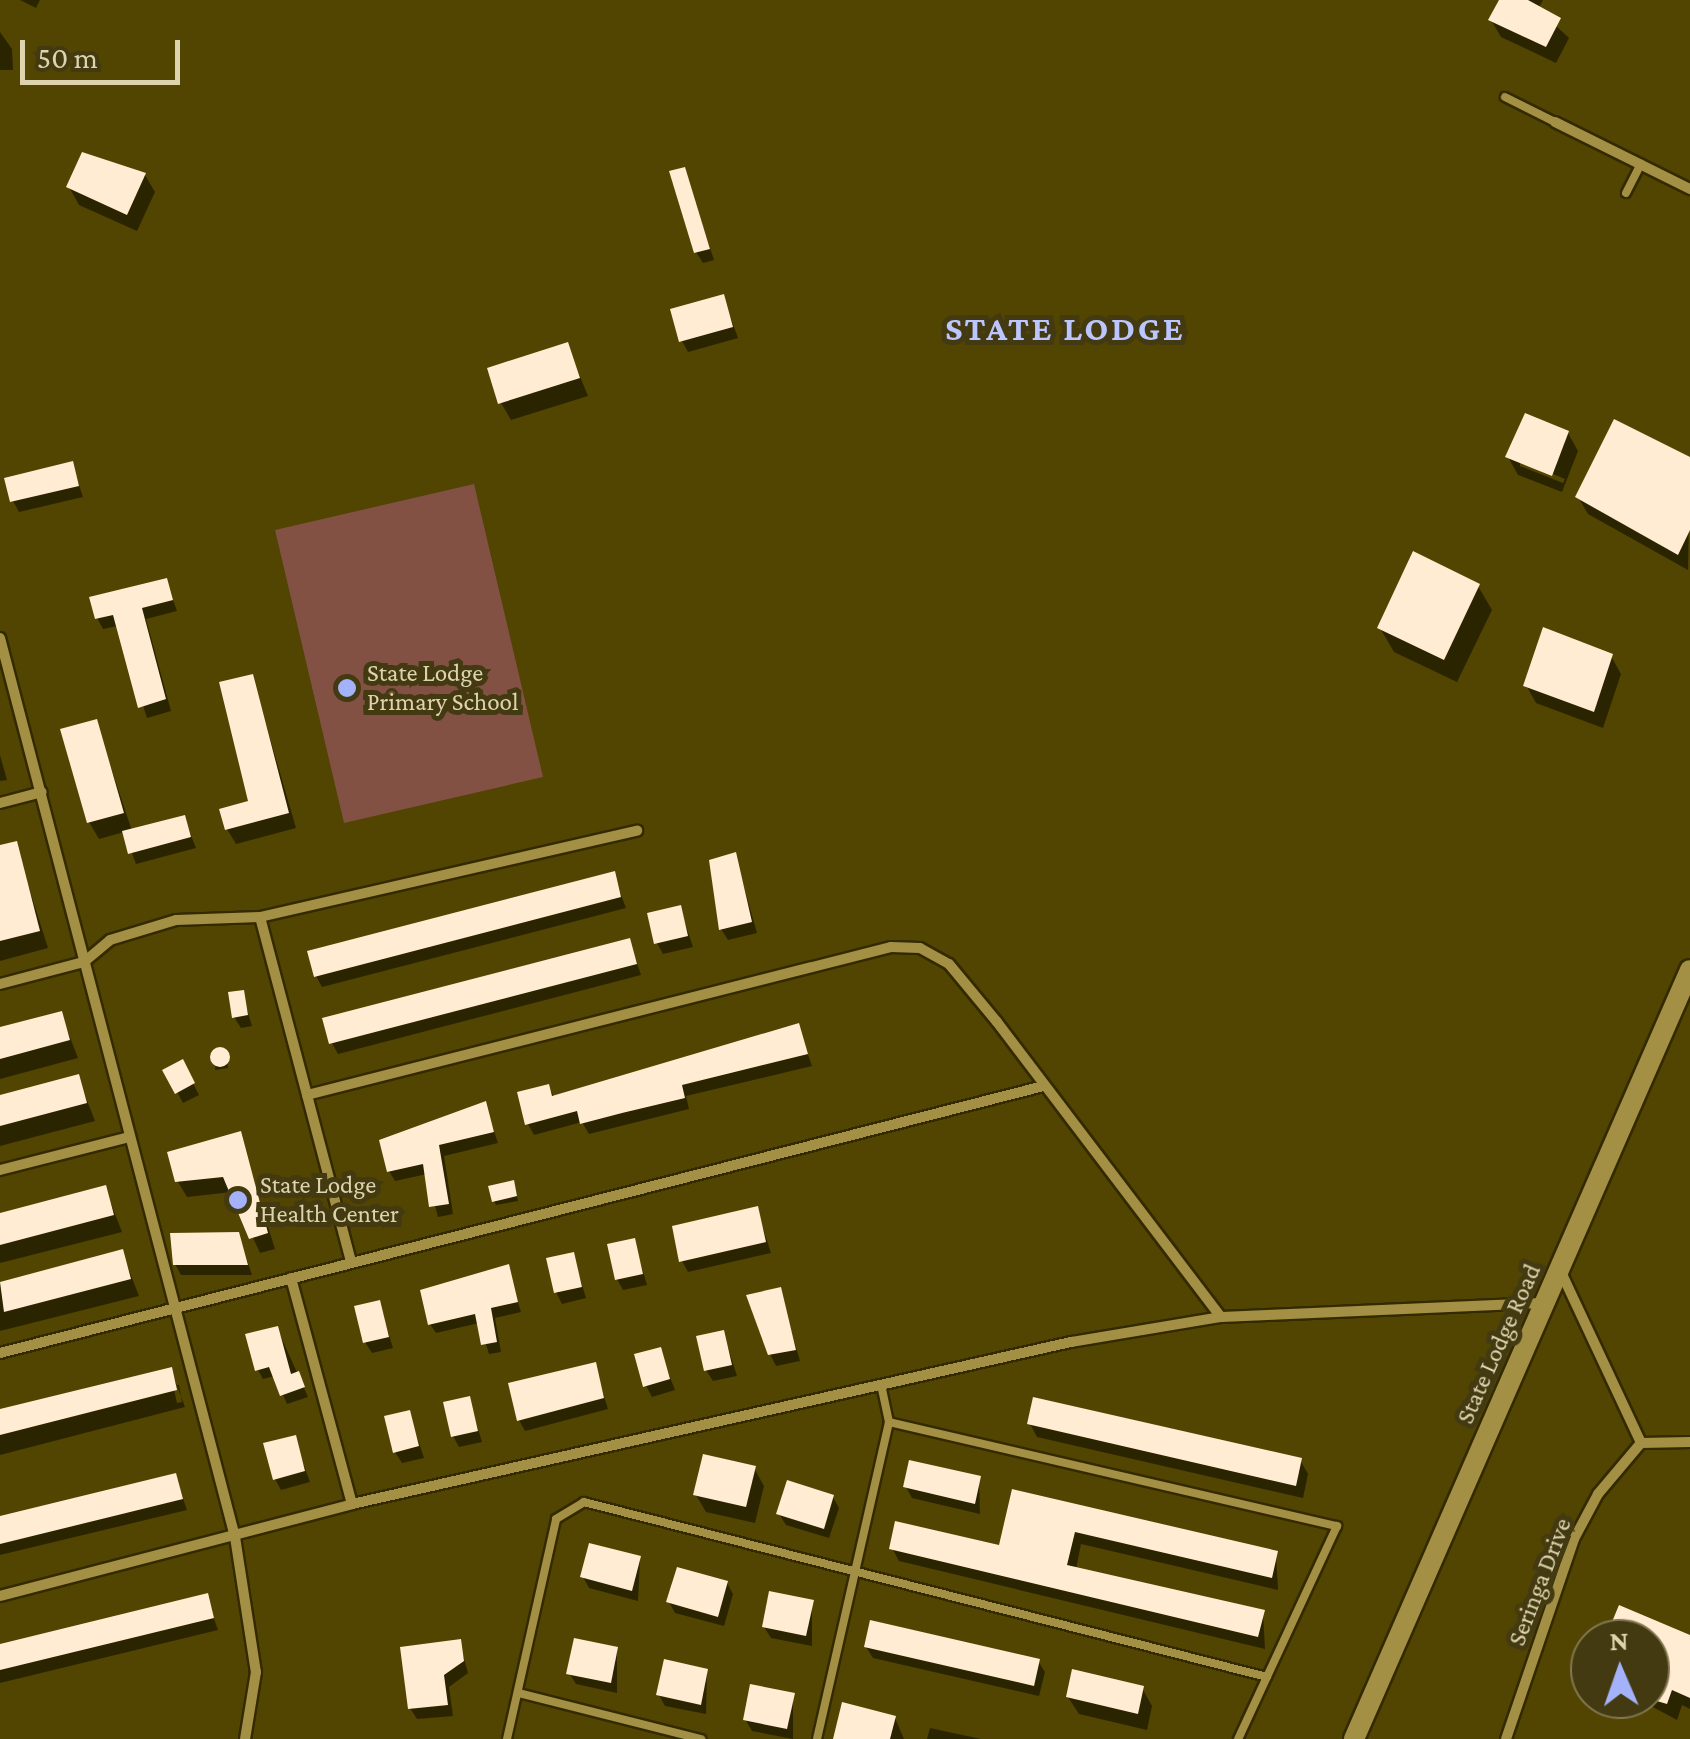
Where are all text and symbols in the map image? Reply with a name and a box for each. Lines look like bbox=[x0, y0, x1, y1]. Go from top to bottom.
scale bar bbox=[25, 20, 185, 82]
text: 50 m bbox=[37, 41, 98, 74]
district label: STATE LODGE bbox=[945, 308, 1185, 350]
place label: State Lodge Primary School bbox=[367, 659, 519, 718]
marker: State Lodge Primary School bbox=[336, 677, 358, 699]
place label: State Lodge Health Center bbox=[260, 1171, 399, 1230]
marker: State Lodge Health Center bbox=[225, 1187, 251, 1213]
street label: State Lodge Road bbox=[1450, 1260, 1548, 1428]
street label: Seringa Drive bbox=[1502, 1514, 1578, 1650]
north arrow bbox=[1570, 1619, 1670, 1719]
text: N bbox=[1609, 1625, 1629, 1656]

